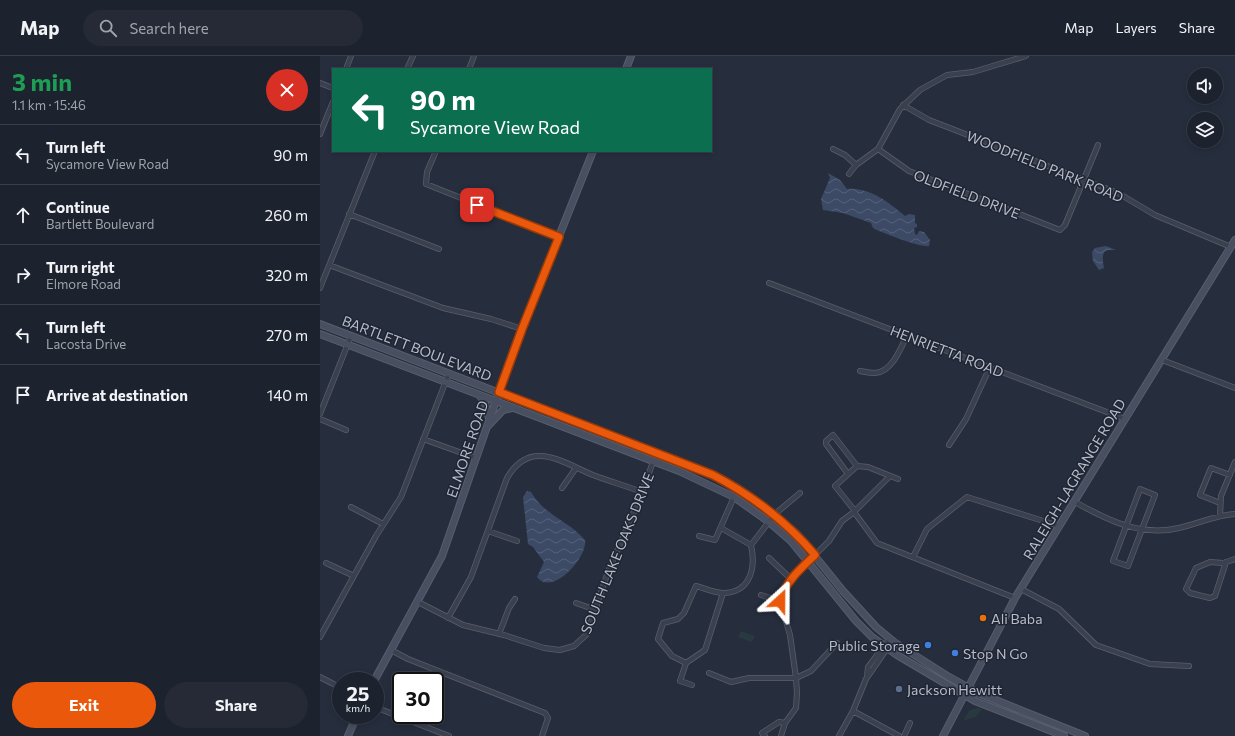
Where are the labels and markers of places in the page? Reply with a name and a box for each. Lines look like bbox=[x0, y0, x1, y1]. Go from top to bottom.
pin bbox=[460, 188, 494, 222]
place label: Ali Baba bbox=[991, 610, 1042, 627]
marker: Ali Baba bbox=[978, 613, 988, 623]
place label: Public Storage bbox=[829, 637, 920, 654]
marker: Public Storage bbox=[923, 640, 933, 650]
place label: Stop N Go bbox=[963, 645, 1028, 662]
marker: Stop N Go bbox=[950, 648, 960, 658]
place label: Jackson Hewitt bbox=[907, 681, 1003, 698]
marker: Jackson Hewitt bbox=[894, 684, 904, 694]

